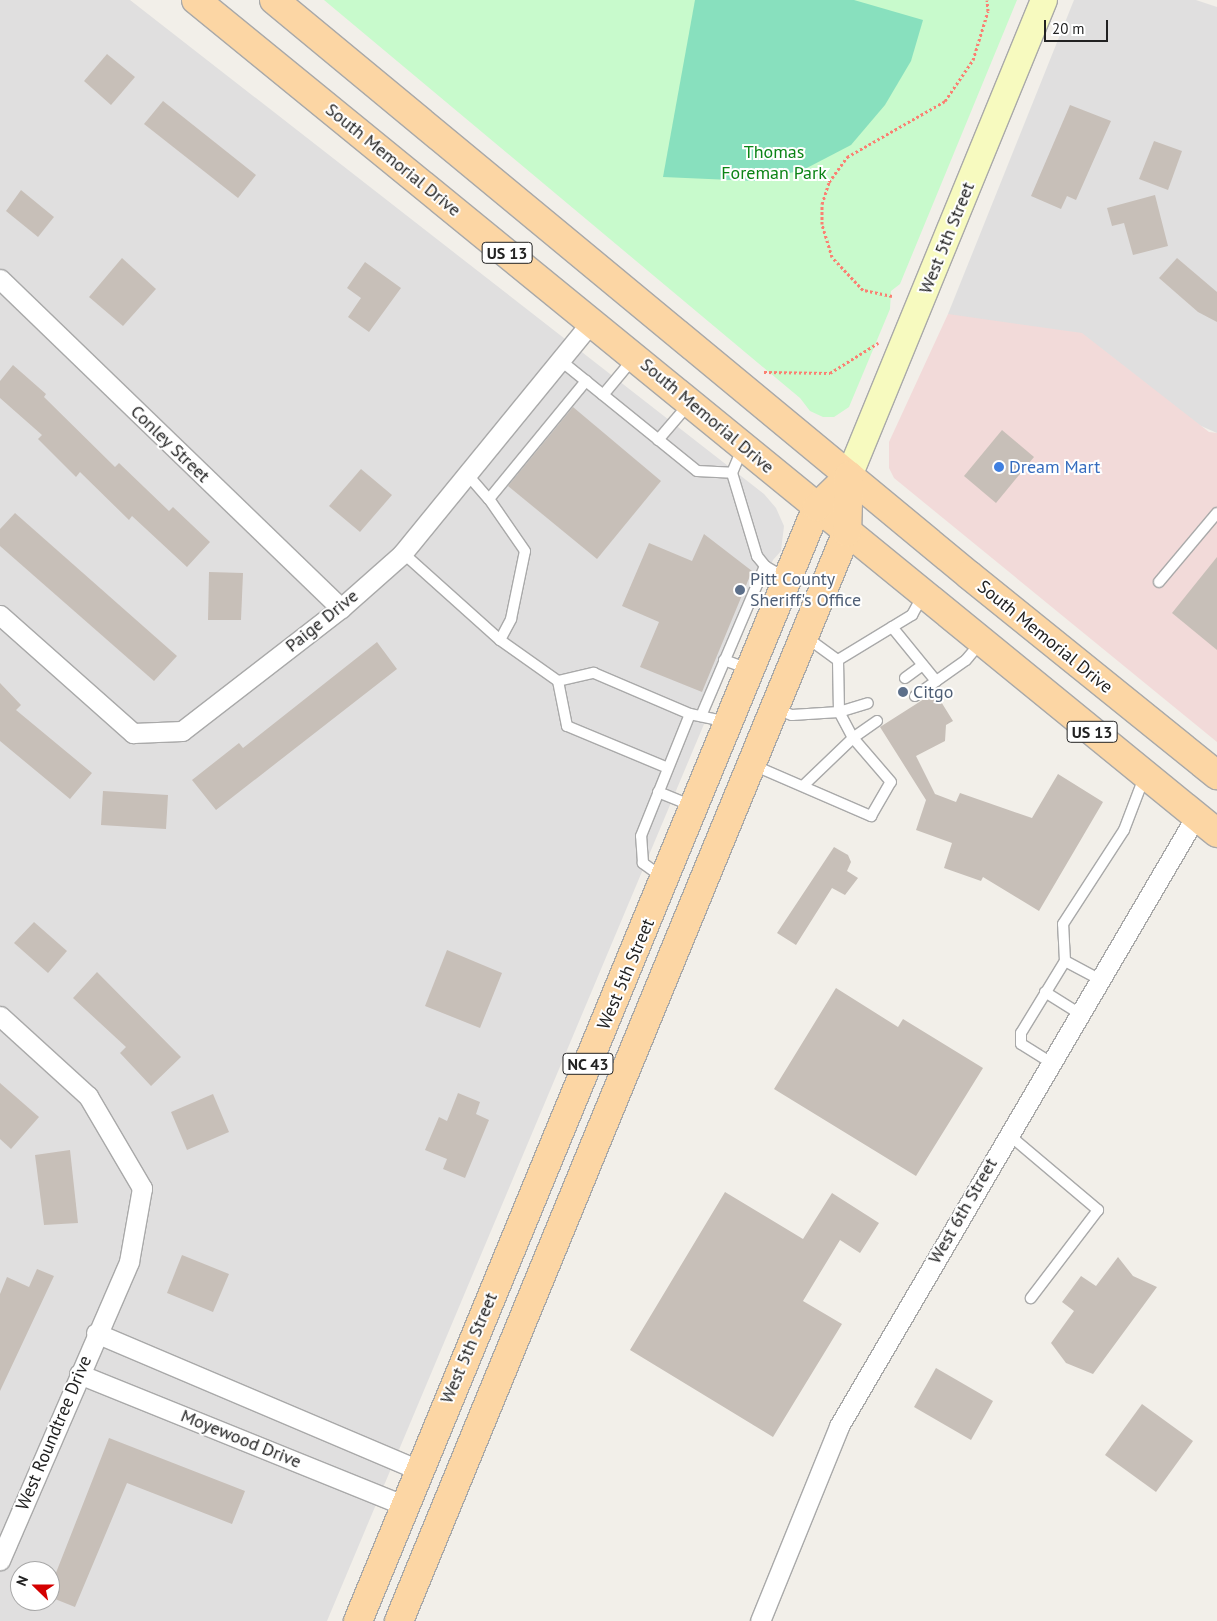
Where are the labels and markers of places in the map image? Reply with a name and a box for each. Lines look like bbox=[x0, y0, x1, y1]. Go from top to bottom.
place label: Dream Mart bbox=[1009, 456, 1100, 478]
marker: Dream Mart bbox=[993, 461, 1005, 473]
place label: Pitt County Sheriff's Office bbox=[750, 569, 861, 612]
marker: Pitt County Sheriff's Office bbox=[734, 584, 746, 596]
place label: Citgo bbox=[913, 681, 953, 703]
marker: Citgo bbox=[897, 686, 909, 698]

